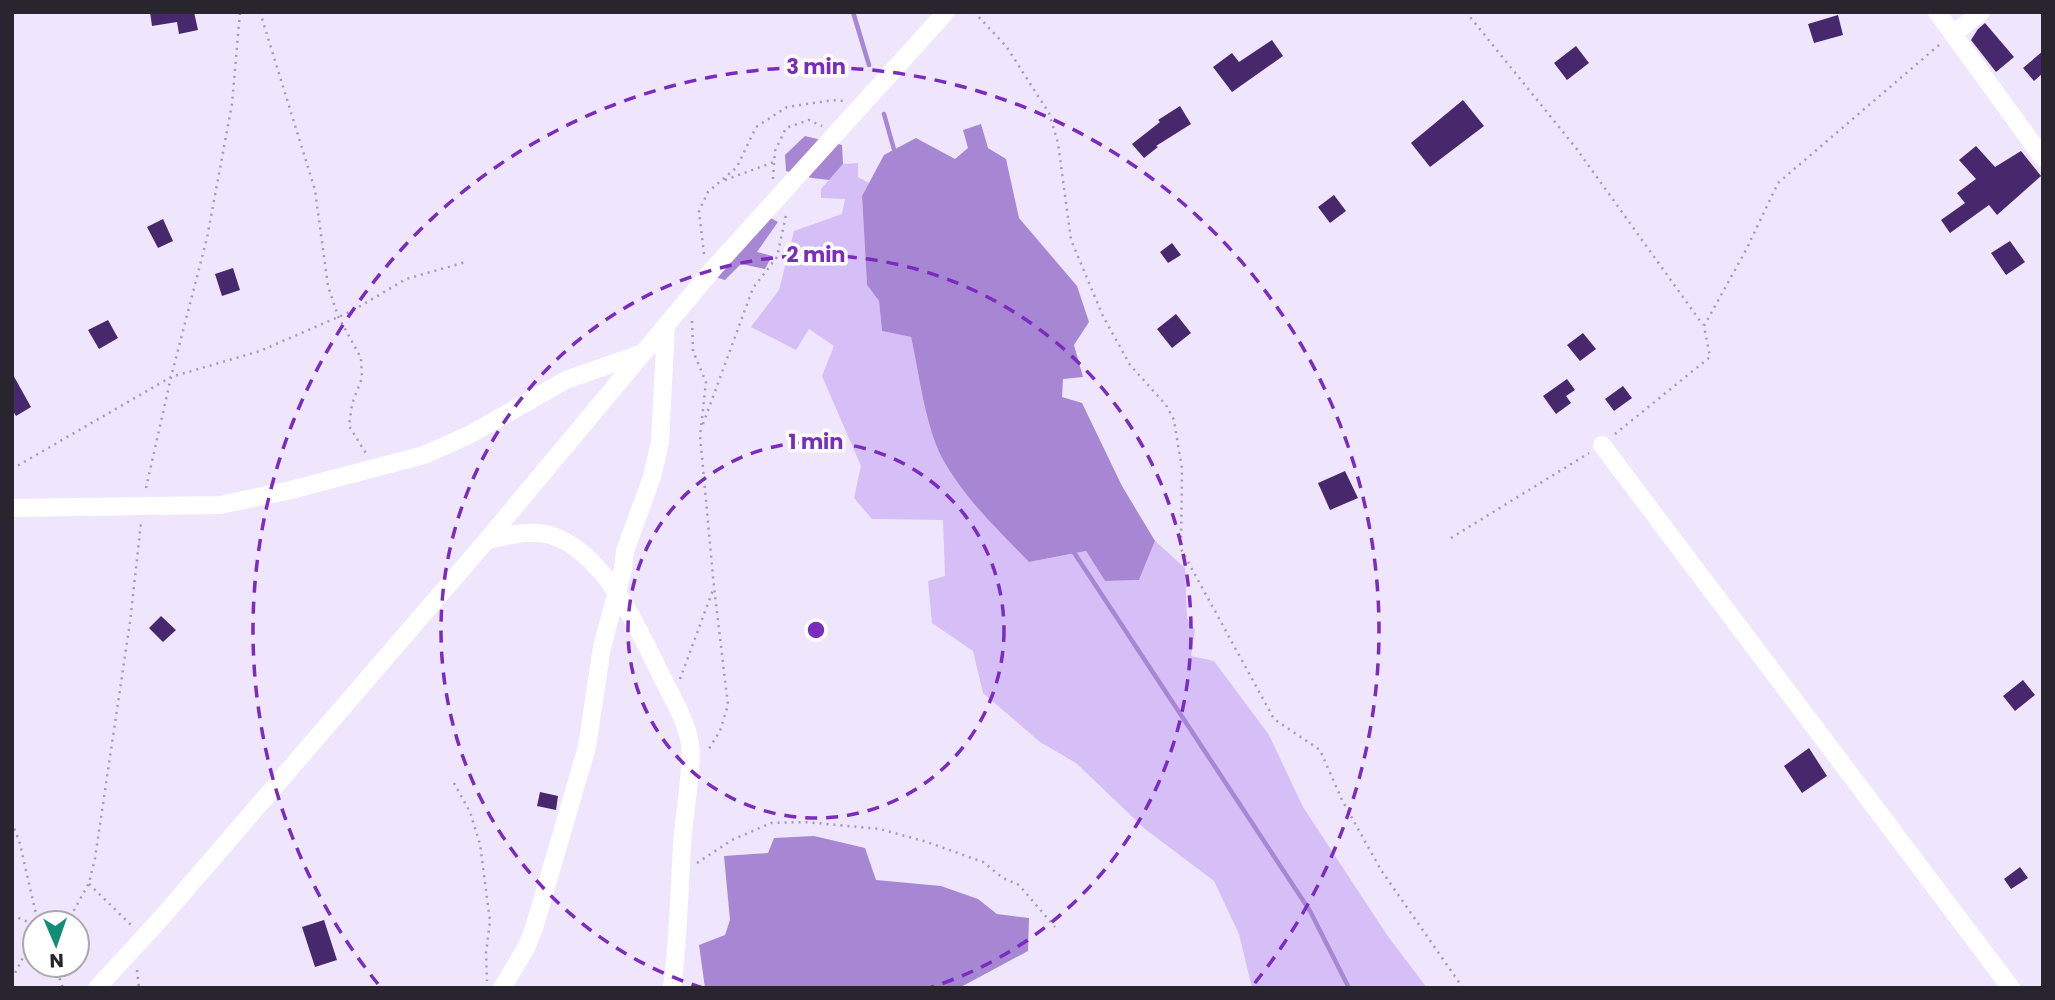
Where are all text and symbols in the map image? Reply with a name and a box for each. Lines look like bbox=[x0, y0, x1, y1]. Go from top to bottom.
text: 3 min bbox=[786, 52, 846, 81]
text: 2 min bbox=[786, 240, 846, 269]
text: 1 min bbox=[789, 427, 843, 456]
centre of rings bbox=[804, 618, 828, 642]
north arrow bbox=[21, 909, 91, 979]
text: N bbox=[49, 947, 64, 974]

